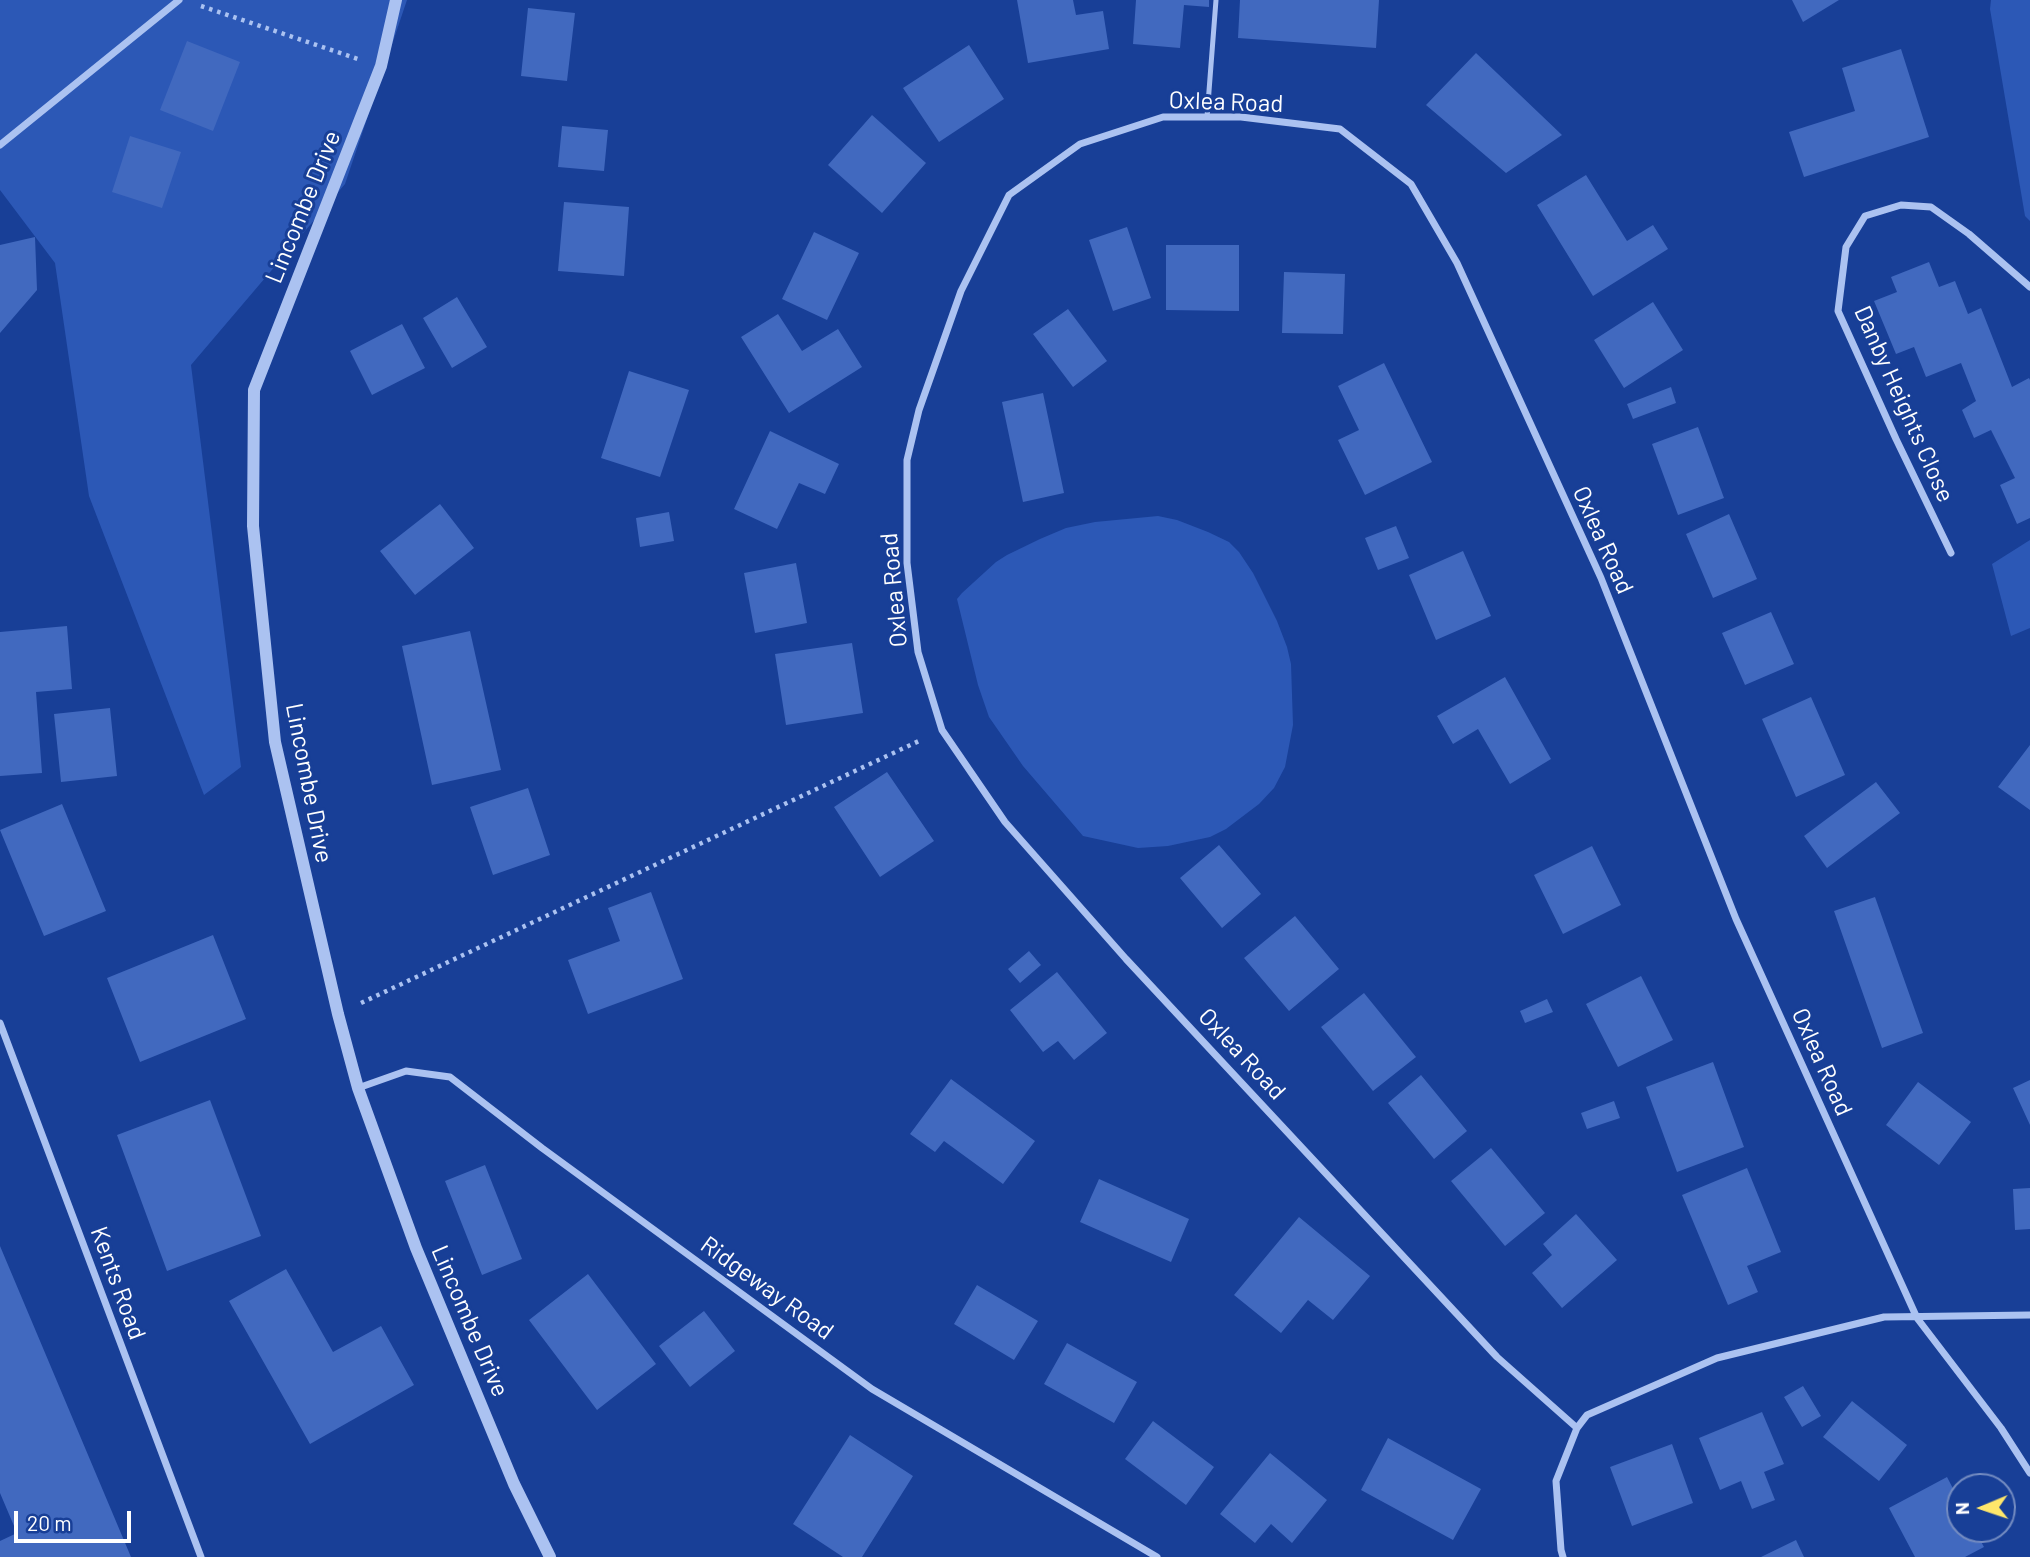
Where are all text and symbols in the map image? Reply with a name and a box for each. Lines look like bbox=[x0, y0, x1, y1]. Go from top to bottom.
street label: Oxlea Road bbox=[1168, 86, 1284, 118]
street label: Lincombe Drive bbox=[259, 127, 347, 287]
street label: Danby Heights Close bbox=[1848, 301, 1960, 507]
street label: Oxlea Road bbox=[1567, 482, 1639, 598]
street label: Oxlea Road bbox=[875, 532, 913, 648]
street label: Lincombe Drive bbox=[279, 701, 339, 865]
street label: Oxlea Road bbox=[1192, 1002, 1292, 1106]
street label: Oxlea Road bbox=[1786, 1004, 1858, 1120]
street label: Kents Road bbox=[84, 1223, 152, 1343]
street label: Ridgeway Road bbox=[695, 1230, 839, 1346]
street label: Lincombe Drive bbox=[425, 1241, 515, 1401]
north arrow bbox=[1946, 1473, 2016, 1543]
scale bar bbox=[18, 1498, 135, 1542]
text: N bbox=[1950, 1502, 1973, 1515]
text: 20 m bbox=[27, 1510, 72, 1535]

